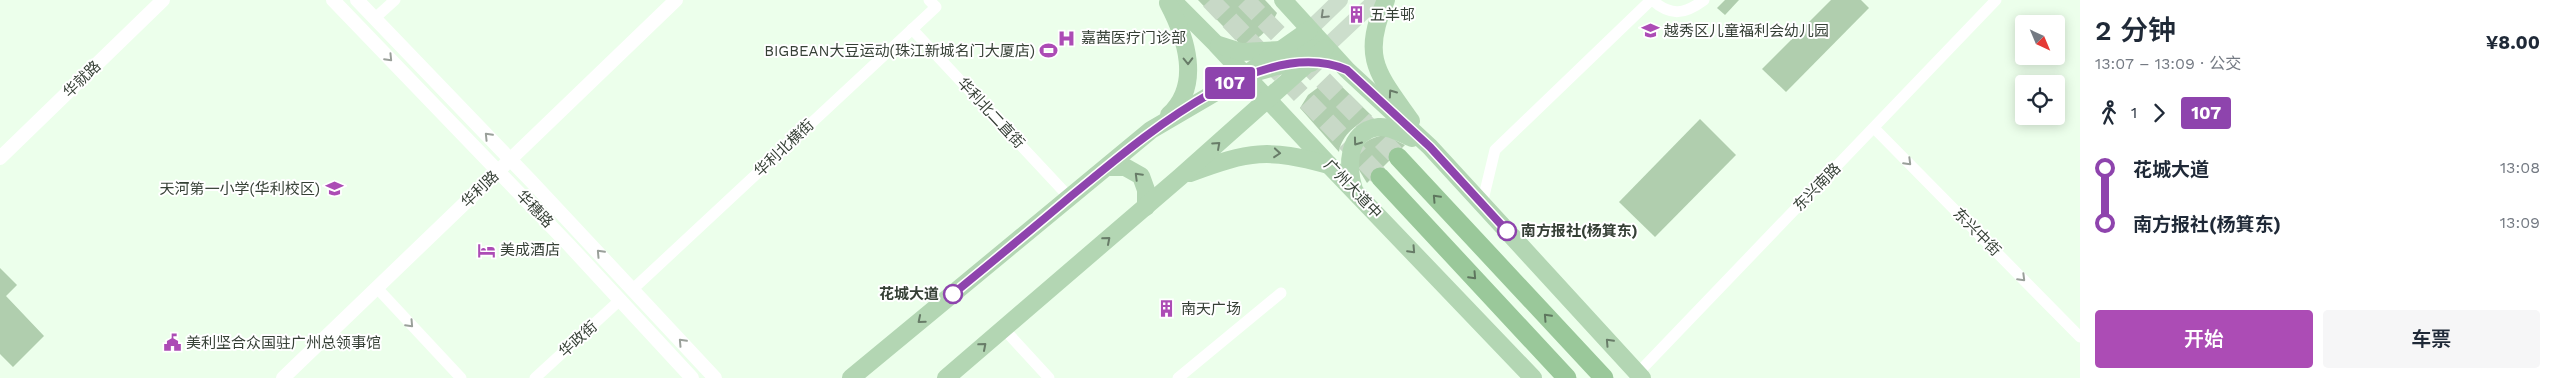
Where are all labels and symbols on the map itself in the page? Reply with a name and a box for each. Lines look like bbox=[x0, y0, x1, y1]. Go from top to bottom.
building icon: 五羊邨 bbox=[1346, 5, 1366, 25]
place label: 五羊邨 bbox=[1370, 6, 1415, 24]
one-way arrow bbox=[1321, 9, 1330, 18]
north arrow bbox=[2015, 15, 2065, 65]
school or university icon: 越秀区儿童福利会幼儿园 bbox=[1640, 21, 1660, 41]
place label: 越秀区儿童福利会幼儿园 bbox=[1664, 22, 1829, 40]
hospital icon: 嘉茜医疗门诊部 bbox=[1057, 28, 1077, 48]
place label: 嘉茜医疗门诊部 bbox=[1081, 29, 1186, 47]
sports icon: BIGBEAN大豆运动(珠江新城名门大厦店) bbox=[1039, 41, 1059, 61]
place label: BIGBEAN大豆运动(珠江新城名门大厦店) bbox=[764, 42, 1035, 60]
one-way arrow bbox=[383, 52, 392, 61]
street label: 华就路 bbox=[60, 57, 104, 101]
one-way arrow bbox=[1182, 58, 1193, 66]
line badge: 107 bbox=[1201, 67, 1259, 99]
street label: 华利北二直街 bbox=[954, 74, 1028, 152]
one-way arrow bbox=[1389, 90, 1398, 99]
street label: 华利北横街 bbox=[750, 116, 818, 180]
one-way arrow bbox=[485, 132, 494, 141]
one-way arrow bbox=[1354, 136, 1363, 146]
one-way arrow bbox=[1211, 142, 1220, 151]
one-way arrow bbox=[1274, 148, 1282, 159]
street label: 广州大道中 bbox=[1320, 156, 1386, 222]
one-way arrow bbox=[1902, 157, 1911, 166]
street label: 东兴南路 bbox=[1790, 159, 1844, 215]
street label: 华利路 bbox=[458, 167, 502, 211]
one-way arrow bbox=[1135, 173, 1144, 182]
school or university icon: 天河第一小学(华利校区) bbox=[324, 179, 344, 199]
place label: 天河第一小学(华利校区) bbox=[159, 180, 320, 198]
street label: 华穗路 bbox=[513, 187, 557, 231]
one-way arrow bbox=[1433, 195, 1442, 204]
street label: 东兴中街 bbox=[1949, 204, 2005, 260]
marker: 南方报社(杨箕东) bbox=[1497, 221, 1517, 241]
place label: 南方报社(杨箕东) bbox=[1521, 222, 1638, 240]
one-way arrow bbox=[1101, 237, 1110, 246]
hotel icon: 美成酒店 bbox=[476, 240, 496, 260]
place label: 美成酒店 bbox=[500, 241, 560, 259]
one-way arrow bbox=[1406, 245, 1415, 254]
one-way arrow bbox=[597, 250, 606, 259]
one-way arrow bbox=[1467, 271, 1476, 280]
one-way arrow bbox=[2017, 272, 2026, 281]
marker: 花城大道 bbox=[943, 284, 963, 304]
place label: 花城大道 bbox=[879, 285, 939, 303]
building icon: 南天广场 bbox=[1157, 299, 1177, 319]
place label: 南天广场 bbox=[1181, 300, 1241, 318]
one-way arrow bbox=[1544, 313, 1553, 322]
one-way arrow bbox=[918, 315, 927, 323]
street label: 华政街 bbox=[555, 317, 601, 361]
one-way arrow bbox=[404, 318, 413, 327]
public building icon: 美利坚合众国驻广州总领事馆 bbox=[162, 333, 182, 353]
place label: 美利坚合众国驻广州总领事馆 bbox=[186, 334, 381, 352]
one-way arrow bbox=[679, 339, 688, 348]
one-way arrow bbox=[1606, 339, 1615, 348]
one-way arrow bbox=[978, 343, 987, 352]

